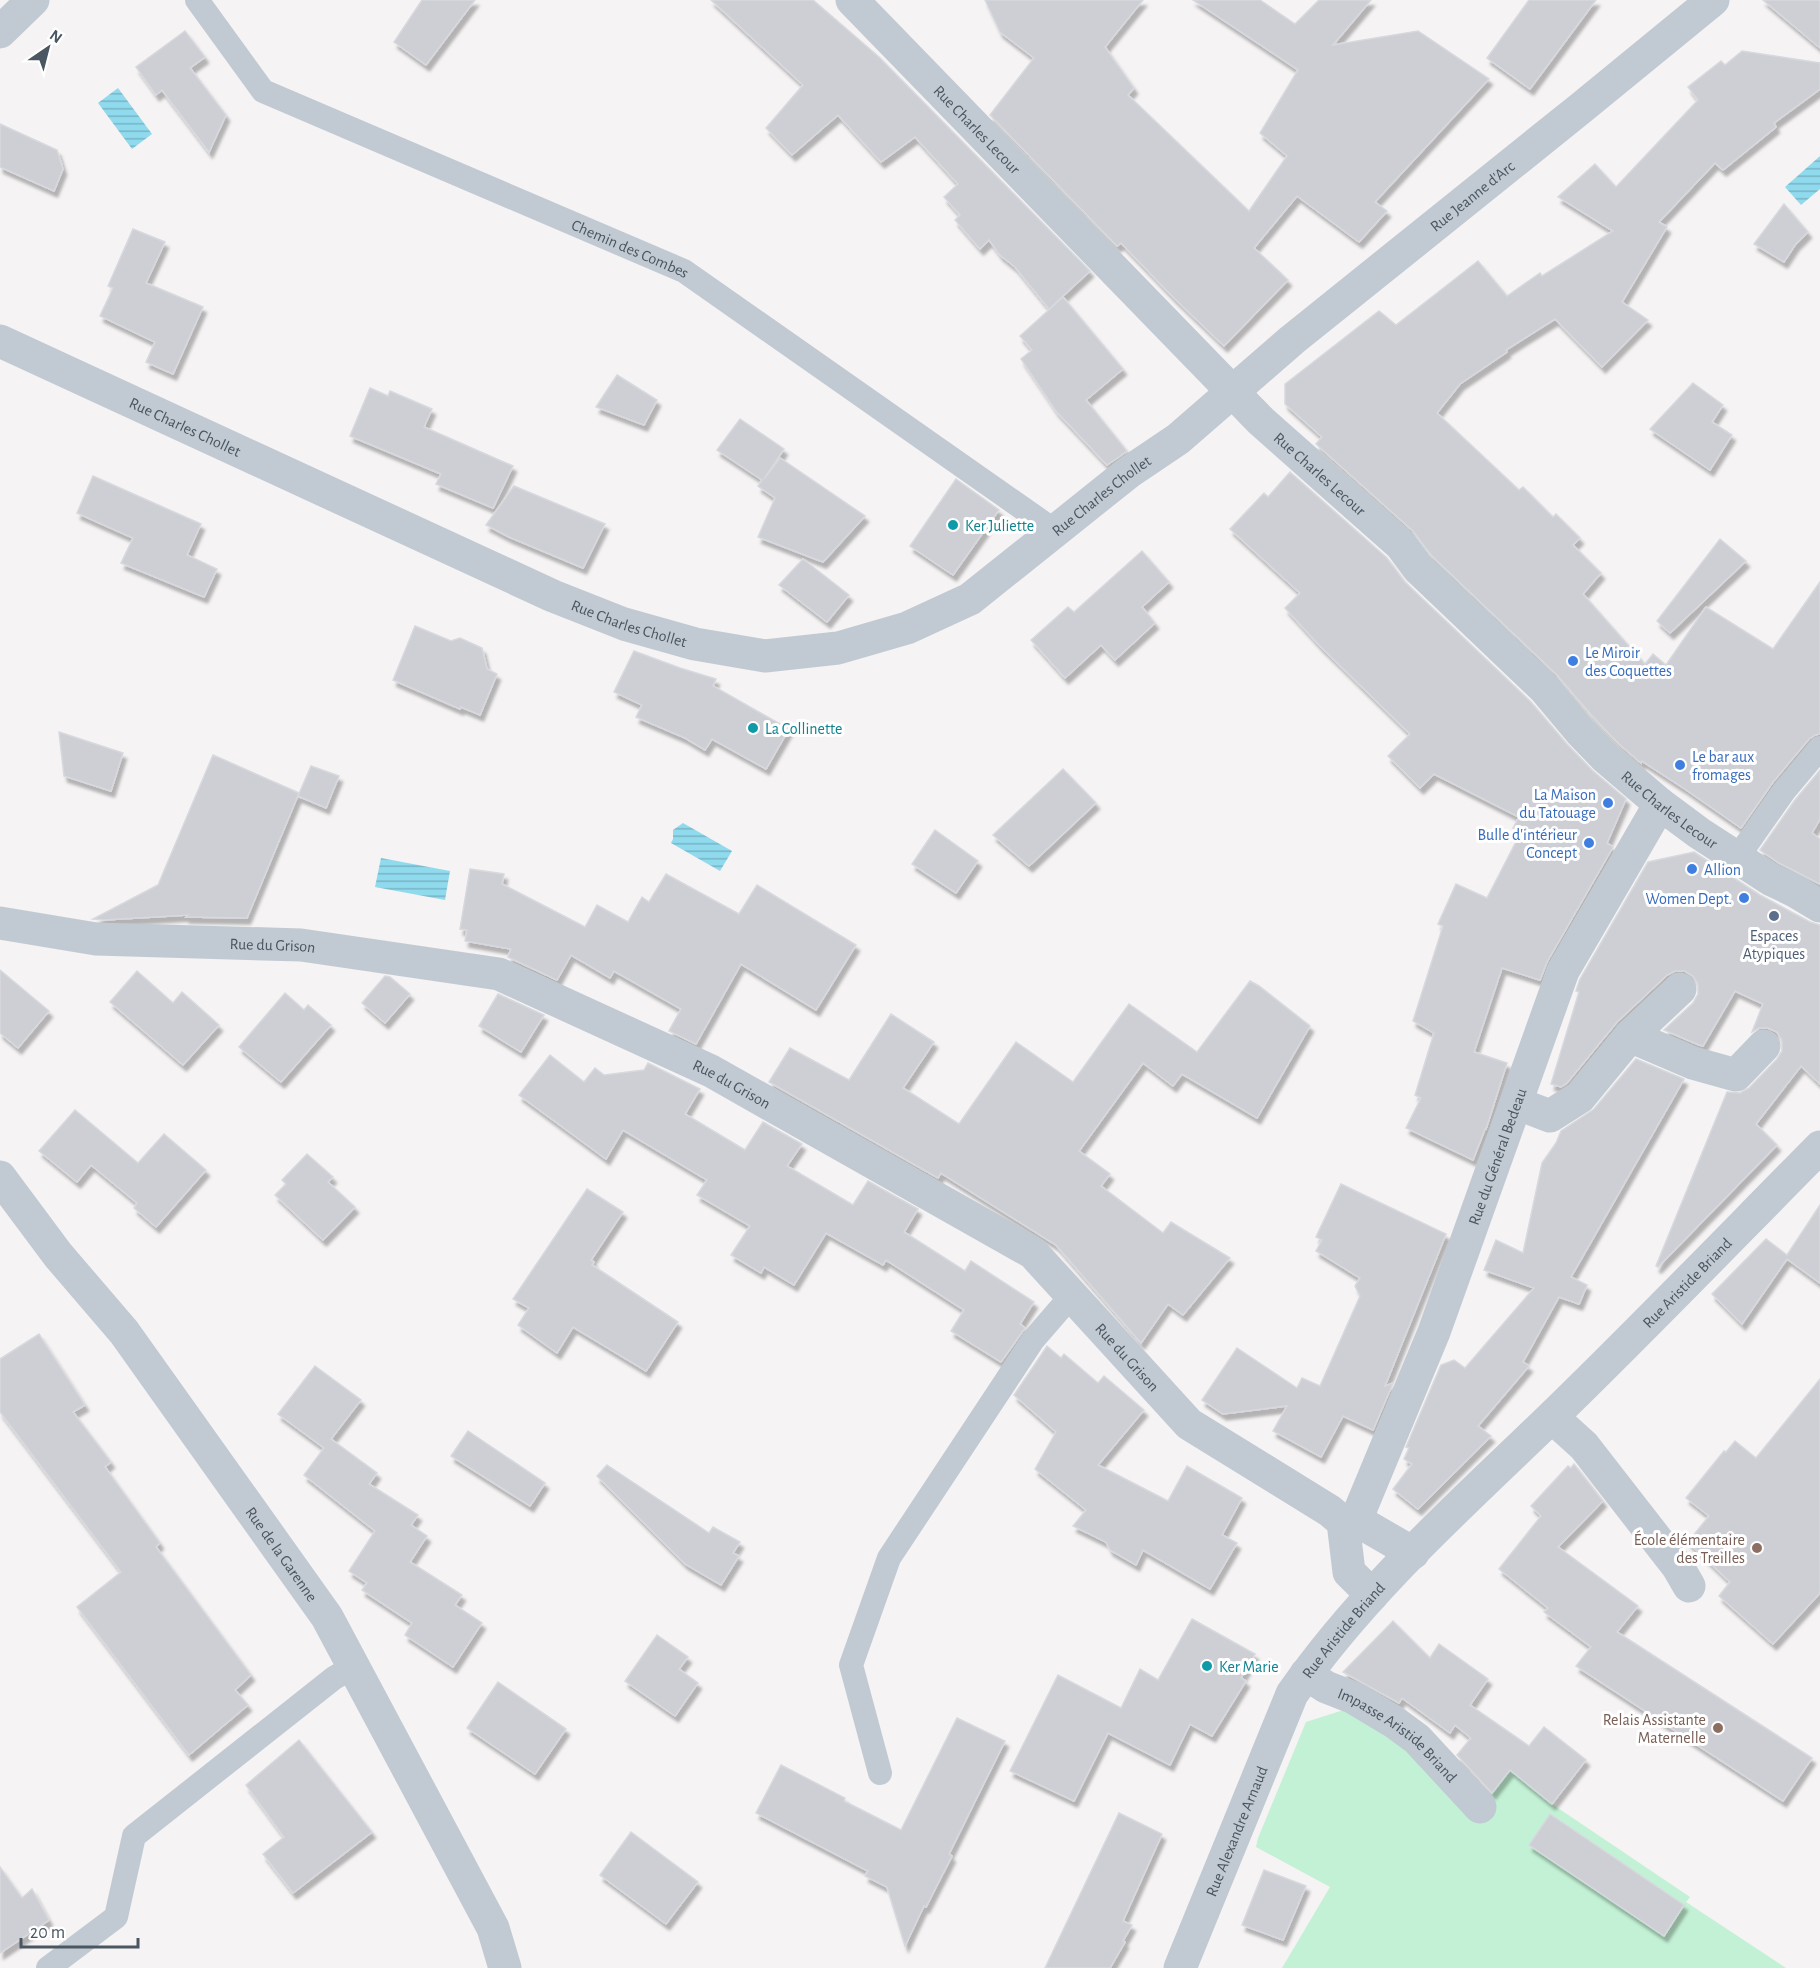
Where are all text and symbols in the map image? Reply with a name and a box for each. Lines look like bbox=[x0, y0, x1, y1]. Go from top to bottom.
north arrow bbox=[18, 18, 78, 78]
text: N bbox=[47, 27, 65, 46]
street label: Rue Charles Lecour bbox=[930, 82, 1024, 178]
street label: Rue Jeanne d'Arc bbox=[1427, 158, 1518, 235]
street label: Chemin des Combes bbox=[569, 217, 692, 281]
street label: Rue Charles Chollet bbox=[127, 395, 243, 460]
street label: Rue Charles Lecour bbox=[1270, 429, 1369, 519]
street label: Rue Charles Chollet bbox=[1049, 453, 1154, 539]
marker: Ker Juliette bbox=[946, 518, 960, 532]
place label: Ker Juliette bbox=[965, 518, 1034, 534]
street label: Rue Charles Chollet bbox=[569, 597, 689, 650]
place label: Le Miroir des Coquettes bbox=[1585, 645, 1672, 679]
marker: Le Miroir des Coquettes bbox=[1566, 654, 1580, 668]
marker: La Collinette bbox=[746, 721, 760, 735]
place label: La Collinette bbox=[765, 721, 842, 737]
place label: Le bar aux fromages bbox=[1692, 749, 1754, 783]
marker: Le bar aux fromages bbox=[1673, 758, 1687, 772]
street label: Rue Charles Lecour bbox=[1618, 768, 1721, 852]
place label: La Maison du Tatouage bbox=[1519, 787, 1596, 821]
marker: La Maison du Tatouage bbox=[1601, 796, 1615, 810]
place label: Bulle d'intérieur Concept bbox=[1477, 827, 1578, 861]
marker: Bulle d'intérieur Concept bbox=[1582, 836, 1596, 850]
marker: Allion bbox=[1685, 862, 1699, 876]
place label: Allion bbox=[1704, 862, 1741, 878]
place label: Women Dept. bbox=[1646, 891, 1732, 907]
marker: Women Dept. bbox=[1737, 891, 1751, 905]
marker: Espaces Atypiques bbox=[1767, 909, 1781, 923]
place label: Espaces Atypiques bbox=[1743, 928, 1805, 963]
street label: Rue du Grison bbox=[229, 936, 316, 956]
street label: Rue du Grison bbox=[690, 1057, 773, 1112]
street label: Rue du Général Bedeau bbox=[1466, 1086, 1529, 1227]
street label: Rue Aristide Briand bbox=[1640, 1235, 1735, 1331]
street label: Rue du Grison bbox=[1092, 1320, 1162, 1395]
street label: Rue de la Garenne bbox=[242, 1504, 320, 1605]
place label: École élémentaire des Treilles bbox=[1634, 1530, 1745, 1566]
marker: École élémentaire des Treilles bbox=[1750, 1541, 1764, 1555]
street label: Rue Aristide Briand bbox=[1299, 1580, 1388, 1681]
marker: Ker Marie bbox=[1200, 1659, 1214, 1673]
place label: Ker Marie bbox=[1219, 1659, 1279, 1675]
street label: Impasse Aristide Briand bbox=[1335, 1685, 1460, 1786]
place label: Relais Assistante Maternelle bbox=[1603, 1712, 1706, 1746]
marker: Relais Assistante Maternelle bbox=[1711, 1721, 1725, 1735]
street label: Rue Alexandre Arnaud bbox=[1203, 1764, 1271, 1899]
scale bar bbox=[21, 1911, 138, 1949]
text: 20 m bbox=[30, 1924, 65, 1942]

